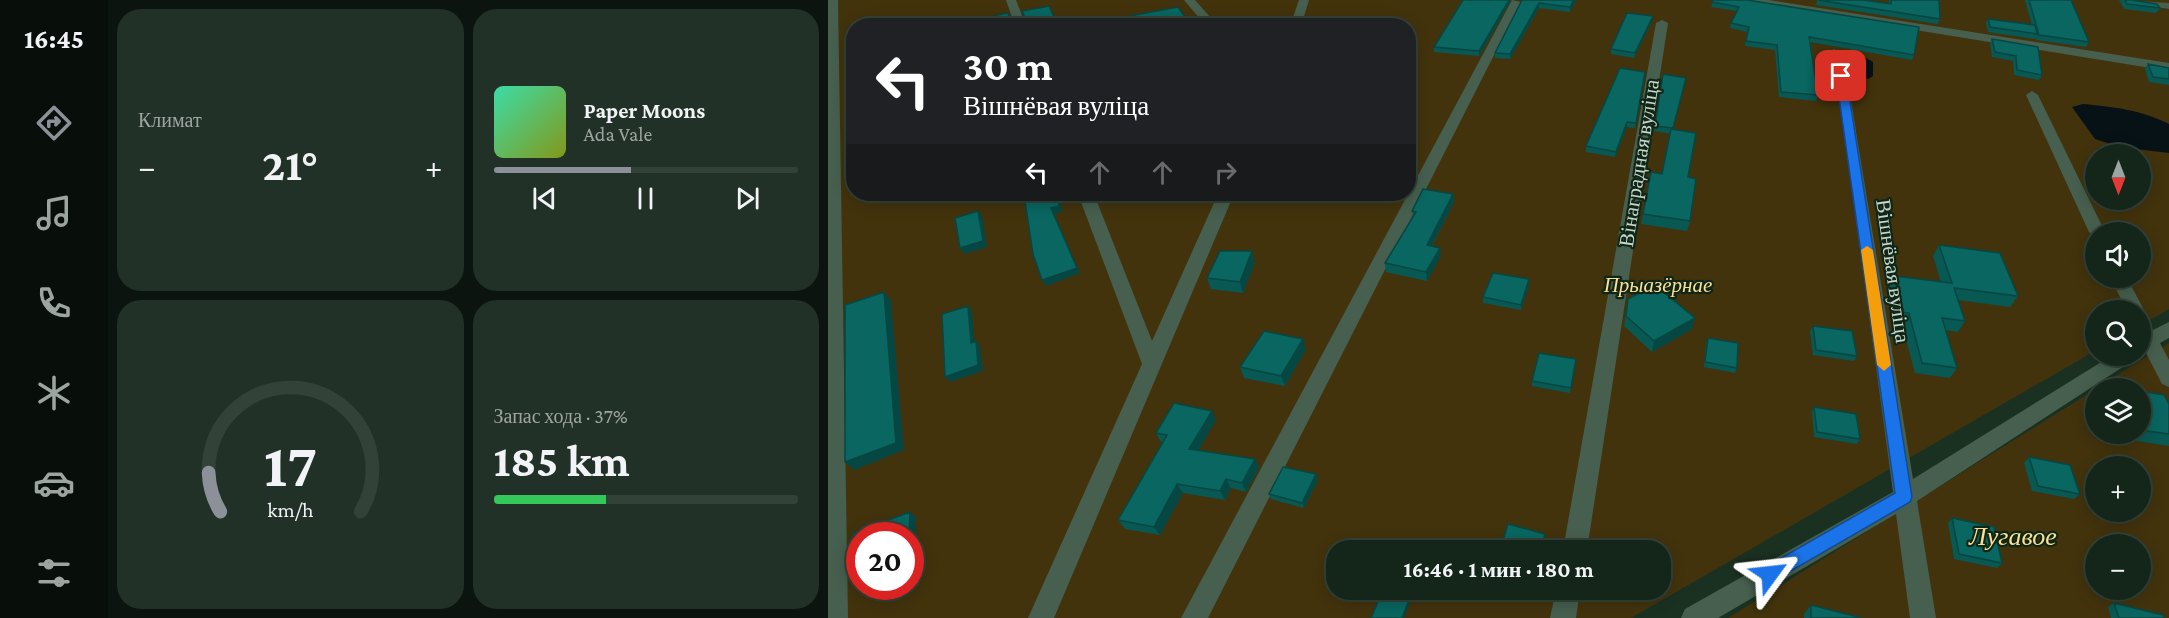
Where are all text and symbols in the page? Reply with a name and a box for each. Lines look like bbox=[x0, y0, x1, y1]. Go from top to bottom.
text: 16:45 bbox=[24, 24, 84, 54]
icon: left bbox=[864, 42, 942, 120]
text: 30 m bbox=[963, 42, 1053, 89]
pin bbox=[1815, 50, 1866, 101]
icon: arrive bbox=[1824, 59, 1857, 92]
street label: Вінаградная вуліца bbox=[1614, 77, 1664, 248]
text: Вішнёвая вуліца bbox=[963, 91, 1149, 121]
text: Paper Moons bbox=[584, 98, 705, 123]
icon: directions bbox=[33, 102, 75, 144]
text: Климат bbox=[138, 109, 202, 131]
text: Ada Vale bbox=[584, 123, 652, 145]
text: 21° bbox=[262, 140, 318, 190]
north arrow bbox=[2085, 144, 2151, 210]
map controls bbox=[2085, 144, 2151, 600]
text: − bbox=[138, 148, 155, 185]
text: + bbox=[425, 148, 443, 185]
icon: left bbox=[1020, 156, 1053, 189]
icon: ahead bbox=[1083, 156, 1116, 189]
icon: ahead bbox=[1146, 156, 1179, 189]
icon: right bbox=[1209, 156, 1242, 189]
icon: previous bbox=[528, 182, 561, 215]
icon: pause bbox=[629, 182, 662, 215]
icon: next bbox=[731, 182, 764, 215]
icon: music bbox=[33, 192, 75, 234]
street label: Вішнёвая вуліца bbox=[1871, 198, 1915, 345]
button: sound bbox=[2085, 222, 2151, 288]
park label: Прыазёрнае bbox=[1603, 273, 1712, 297]
icon: phone bbox=[33, 282, 75, 324]
button: search bbox=[2085, 300, 2151, 366]
icon: climate bbox=[33, 372, 75, 414]
button: layers bbox=[2085, 378, 2151, 444]
text: Запас хода · 37% bbox=[494, 405, 628, 427]
text: 17 bbox=[263, 430, 317, 499]
text: 185 km bbox=[494, 436, 630, 486]
button: + bbox=[2085, 456, 2151, 522]
icon: car bbox=[33, 462, 75, 504]
text: km/h bbox=[267, 498, 314, 522]
speed limit sign: 20 bbox=[846, 522, 924, 600]
park label: Лугавое bbox=[1968, 522, 2057, 551]
button: − bbox=[2085, 534, 2151, 600]
position arrow bbox=[1738, 542, 1802, 606]
icon: filters bbox=[33, 552, 75, 594]
text: 16:46 · 1 мин · 180 m bbox=[1403, 557, 1594, 582]

